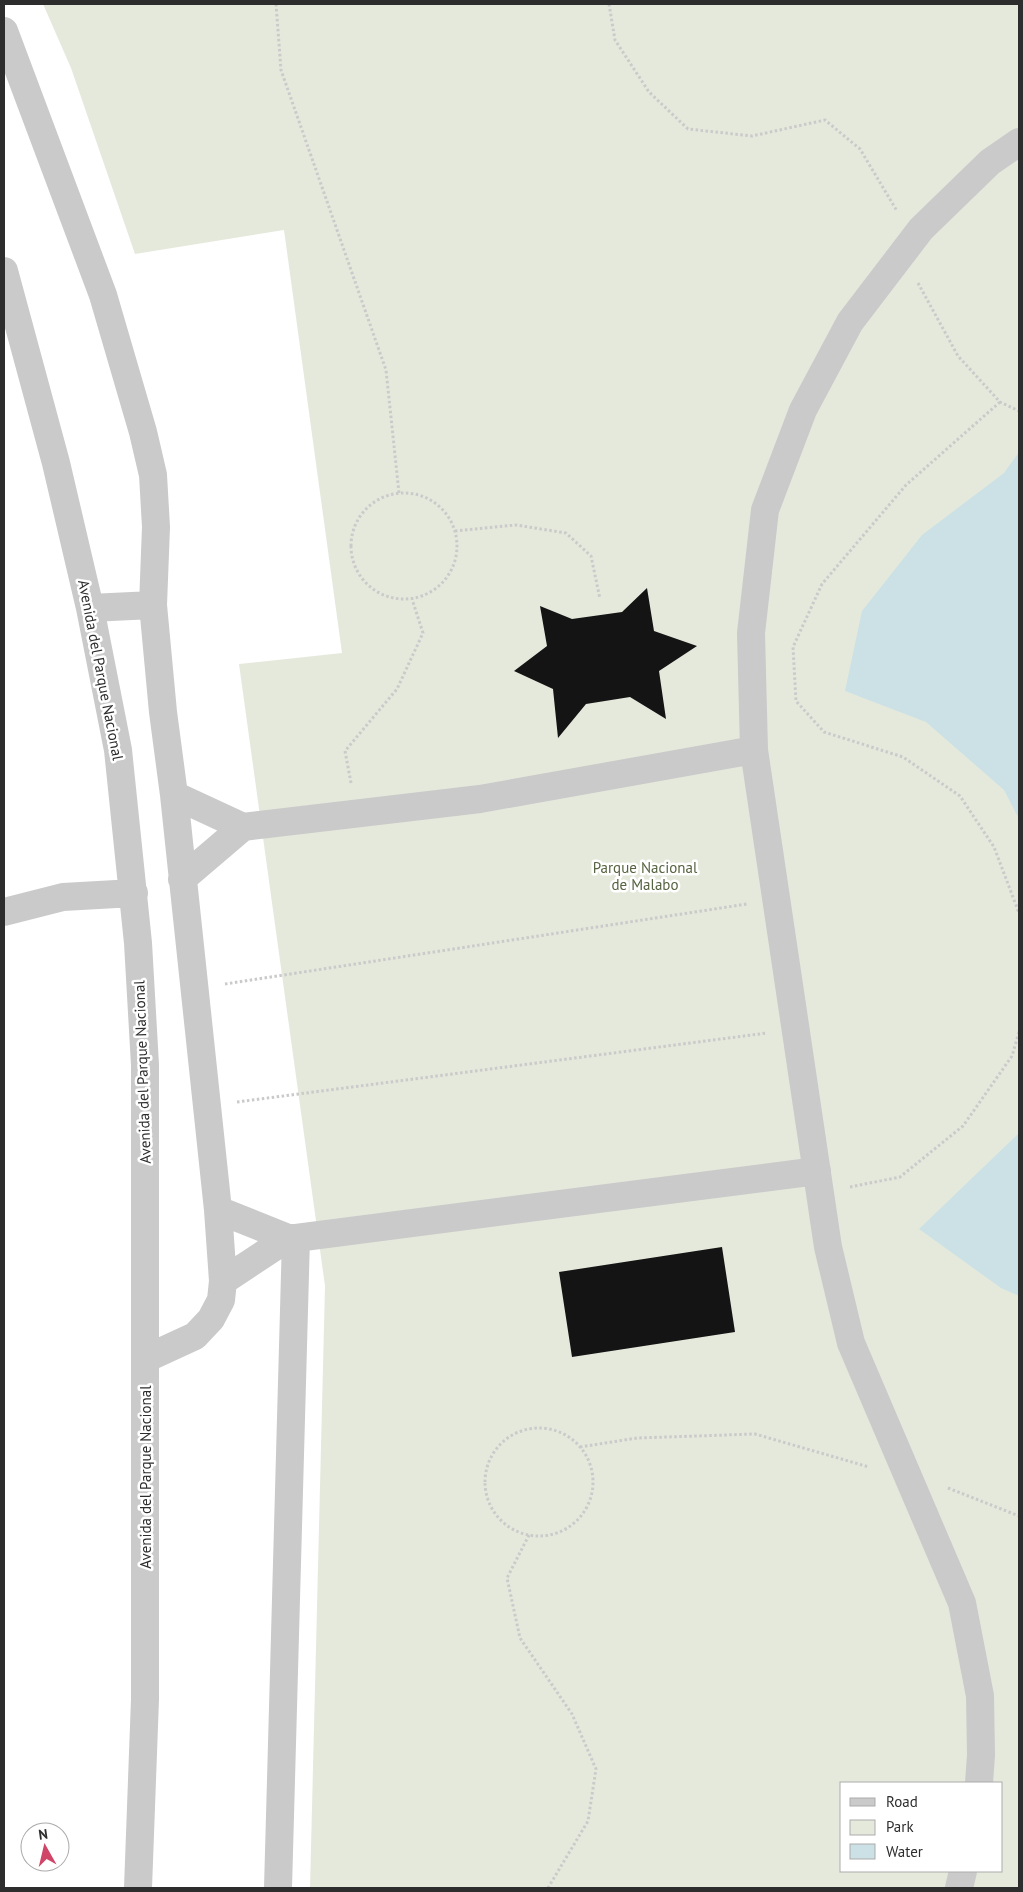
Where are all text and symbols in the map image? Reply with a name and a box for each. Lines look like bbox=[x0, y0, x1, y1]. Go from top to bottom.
street label: Avenida del Parque Nacional bbox=[74, 578, 128, 762]
park label: Parque Nacional de Malabo bbox=[593, 858, 698, 894]
street label: Avenida del Parque Nacional bbox=[129, 979, 155, 1164]
street label: Avenida del Parque Nacional bbox=[136, 1385, 155, 1569]
legend bbox=[840, 1782, 1003, 1872]
text: Road bbox=[886, 1792, 918, 1811]
text: Park bbox=[886, 1817, 914, 1836]
north arrow bbox=[20, 1822, 70, 1872]
text: N bbox=[37, 1825, 49, 1844]
text: Water bbox=[886, 1842, 923, 1861]

